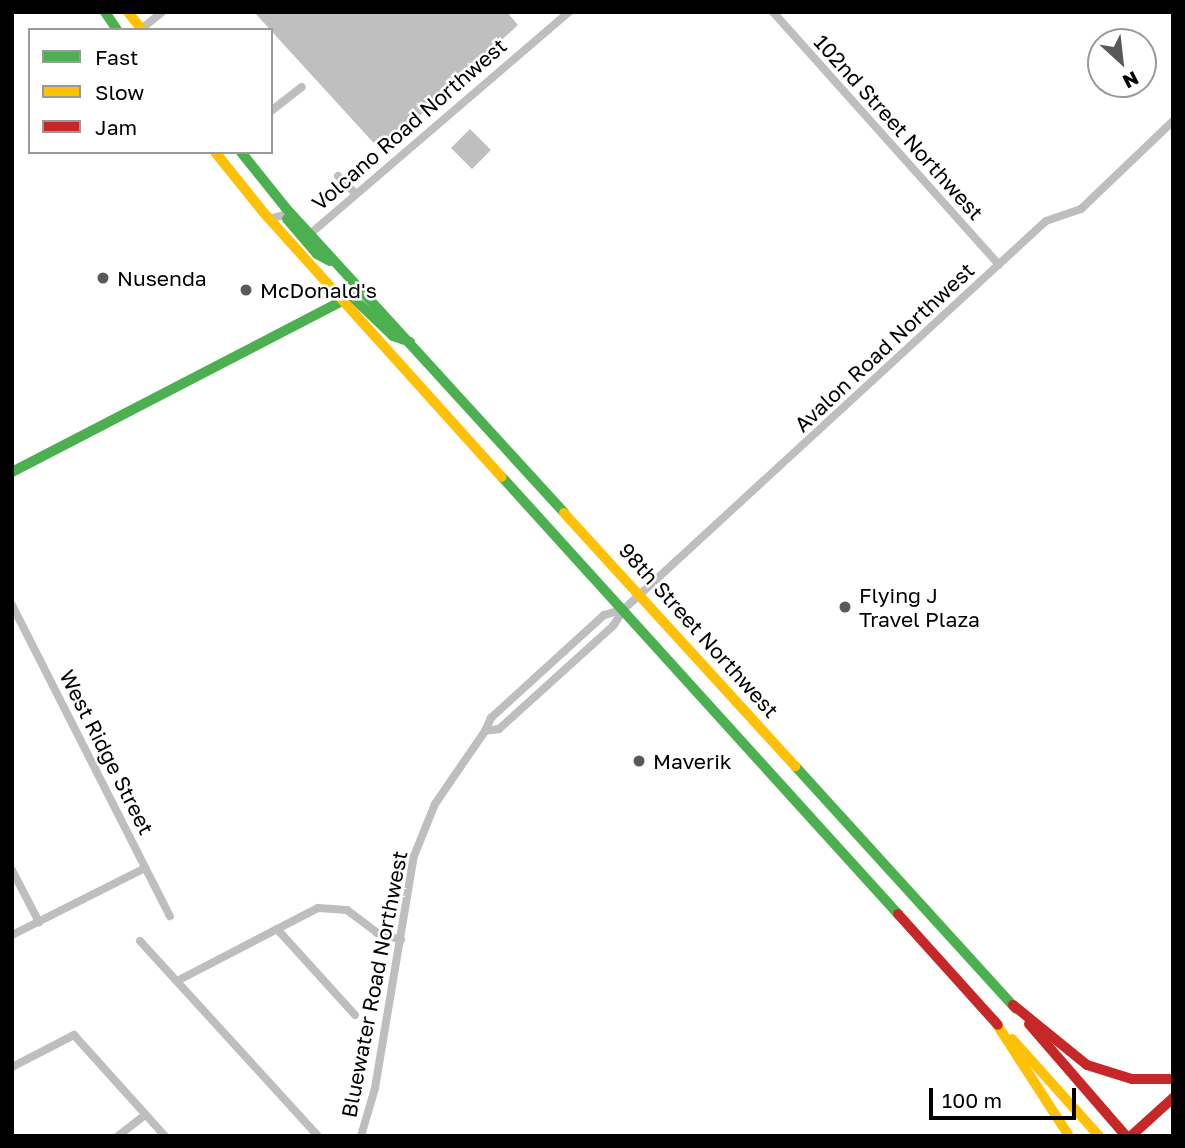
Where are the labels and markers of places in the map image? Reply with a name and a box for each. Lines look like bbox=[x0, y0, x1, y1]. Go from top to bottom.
place label: Nusenda bbox=[117, 265, 207, 291]
marker: Nusenda bbox=[95, 270, 111, 286]
place label: McDonald's bbox=[260, 277, 377, 303]
marker: McDonald's bbox=[238, 282, 254, 298]
place label: Flying J Travel Plaza bbox=[859, 582, 980, 632]
marker: Flying J Travel Plaza bbox=[837, 599, 853, 615]
place label: Maverik bbox=[653, 748, 732, 774]
marker: Maverik bbox=[631, 753, 647, 769]

